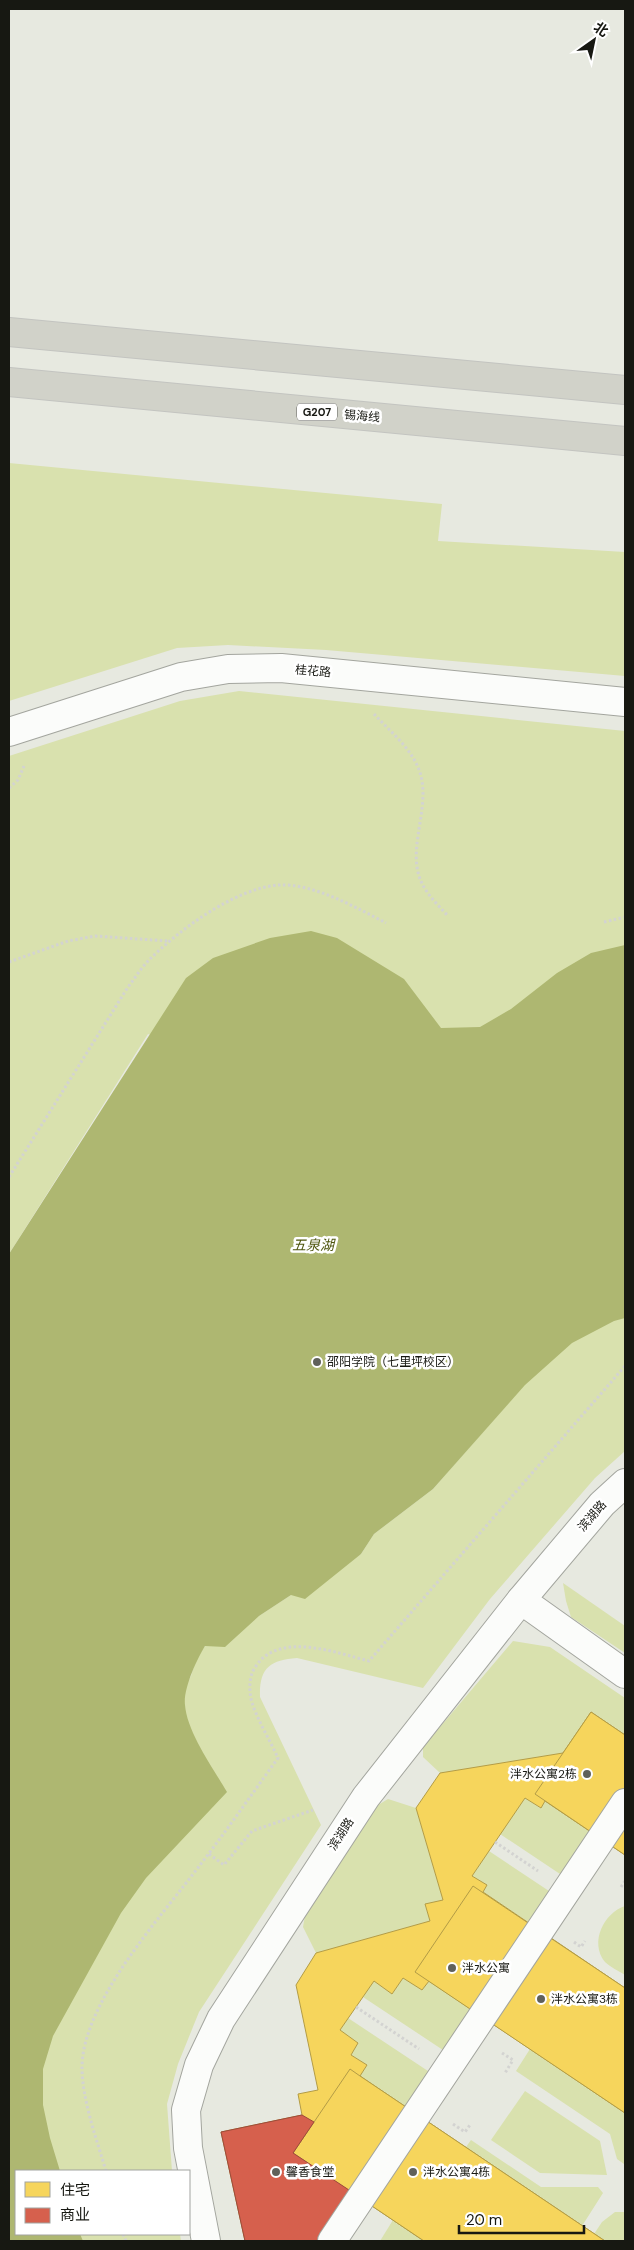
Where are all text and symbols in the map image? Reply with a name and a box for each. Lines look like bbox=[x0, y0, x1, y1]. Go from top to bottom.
north arrow bbox=[569, 15, 619, 65]
text: 北 bbox=[590, 18, 612, 40]
road number: G207 bbox=[297, 404, 337, 421]
street label: 锡海线 bbox=[343, 406, 381, 426]
street label: 桂花路 bbox=[294, 661, 332, 681]
water label: 五泉湖 bbox=[292, 1236, 336, 1254]
place label: 邵阳学院（七里坪校区） bbox=[327, 1354, 459, 1370]
marker: 邵阳学院（七里坪校区） bbox=[311, 1356, 323, 1368]
street label: 滨湖路 bbox=[574, 1497, 610, 1535]
place label: 泮水公寓2栋 bbox=[510, 1766, 577, 1782]
marker: 泮水公寓2栋 bbox=[581, 1768, 593, 1780]
street label: 滨湖路 bbox=[324, 1815, 358, 1853]
place label: 泮水公寓 bbox=[462, 1960, 510, 1976]
marker: 泮水公寓 bbox=[446, 1962, 458, 1974]
place label: 泮水公寓3栋 bbox=[551, 1991, 618, 2007]
marker: 泮水公寓3栋 bbox=[535, 1993, 547, 2005]
place label: 馨香食堂 bbox=[286, 2164, 334, 2180]
place label: 泮水公寓4栋 bbox=[423, 2164, 490, 2180]
marker: 馨香食堂 bbox=[270, 2166, 282, 2178]
marker: 泮水公寓4栋 bbox=[407, 2166, 419, 2178]
legend bbox=[15, 2170, 190, 2235]
text: 住宅 bbox=[60, 2180, 90, 2200]
scale bar bbox=[459, 2202, 584, 2234]
text: 商业 bbox=[60, 2205, 90, 2225]
text: 20 m bbox=[466, 2210, 502, 2230]

